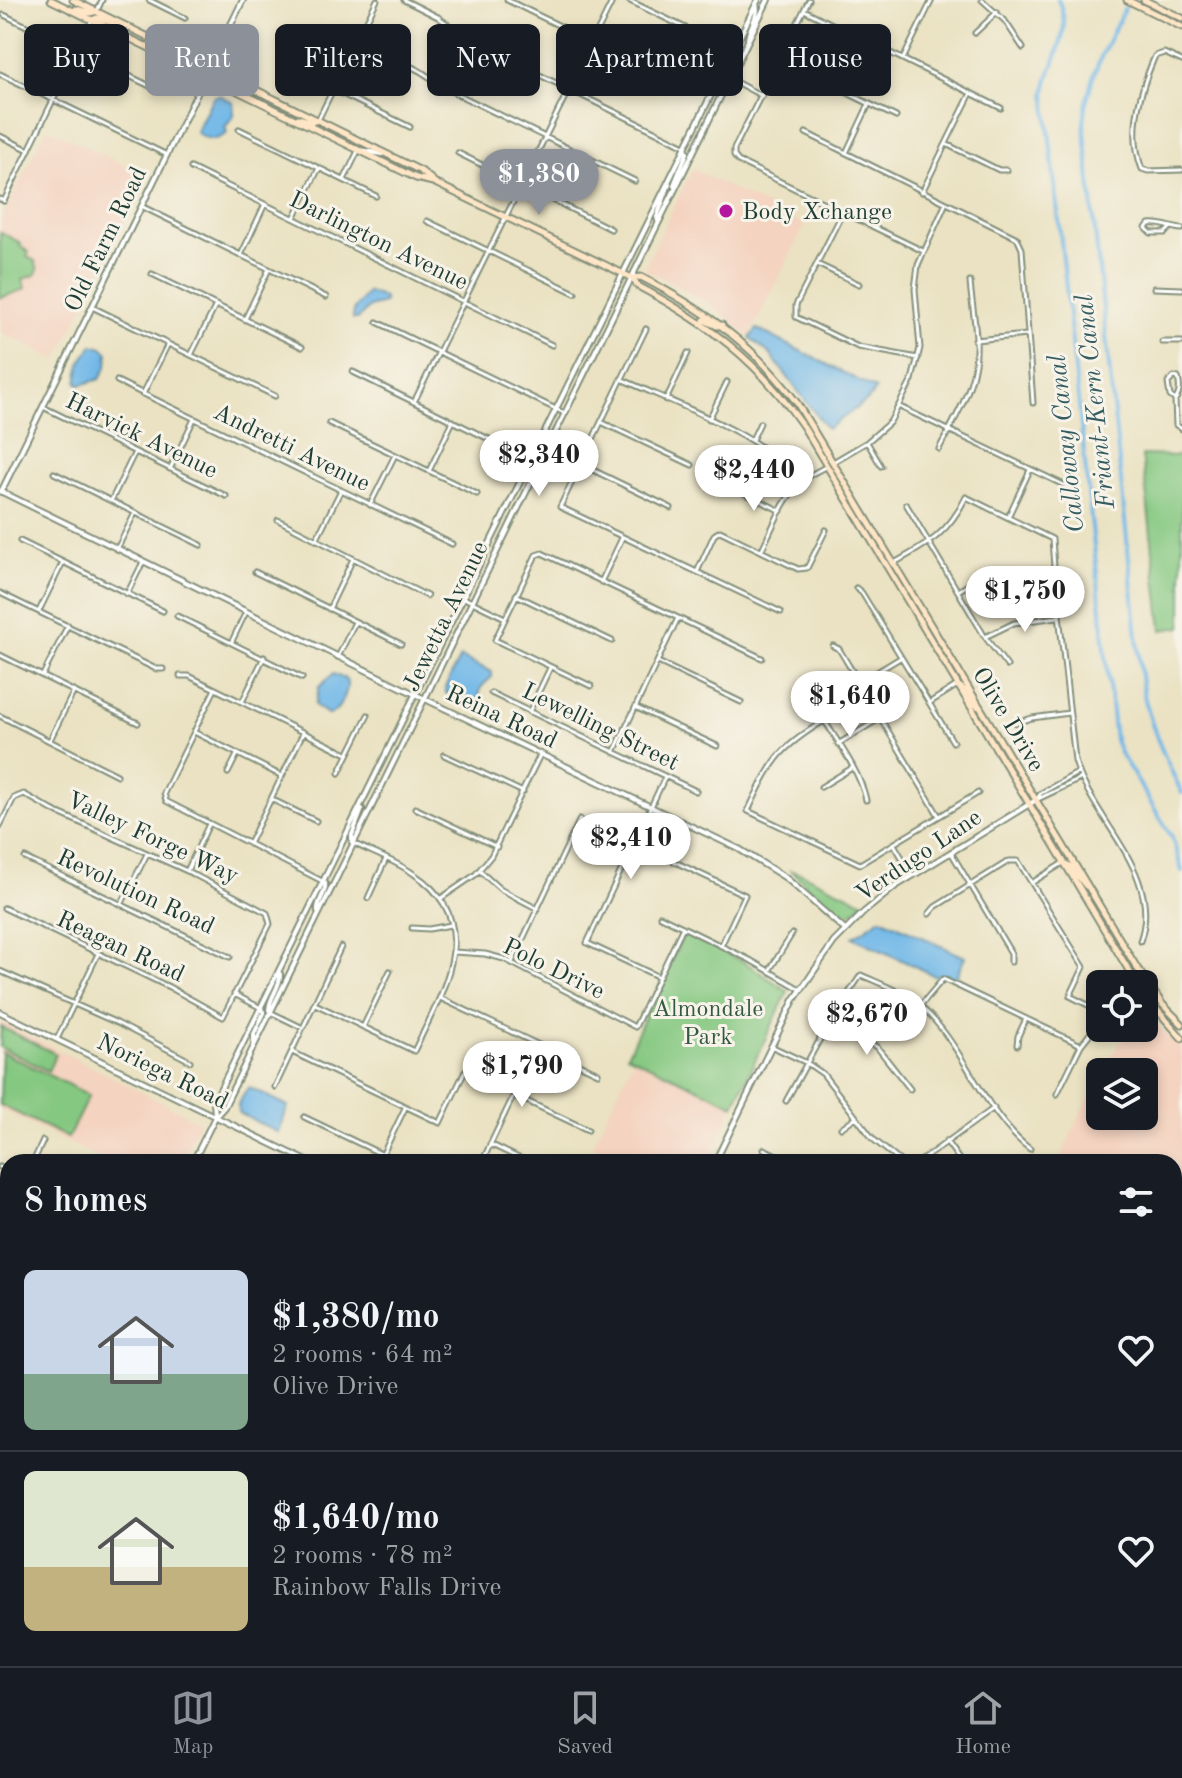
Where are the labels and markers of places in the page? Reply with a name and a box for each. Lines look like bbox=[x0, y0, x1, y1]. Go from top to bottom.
pin: $1,380 bbox=[474, 149, 604, 217]
place label: Body Xchange bbox=[742, 201, 892, 225]
marker: Body Xchange bbox=[717, 202, 735, 220]
pin: $2,340 bbox=[474, 430, 604, 498]
pin: $2,440 bbox=[689, 445, 819, 513]
pin: $1,750 bbox=[960, 566, 1090, 634]
pin: $1,640 bbox=[785, 671, 915, 739]
pin: $2,410 bbox=[566, 813, 696, 881]
pin: $2,670 bbox=[802, 989, 932, 1057]
pin: $1,790 bbox=[457, 1041, 587, 1109]

